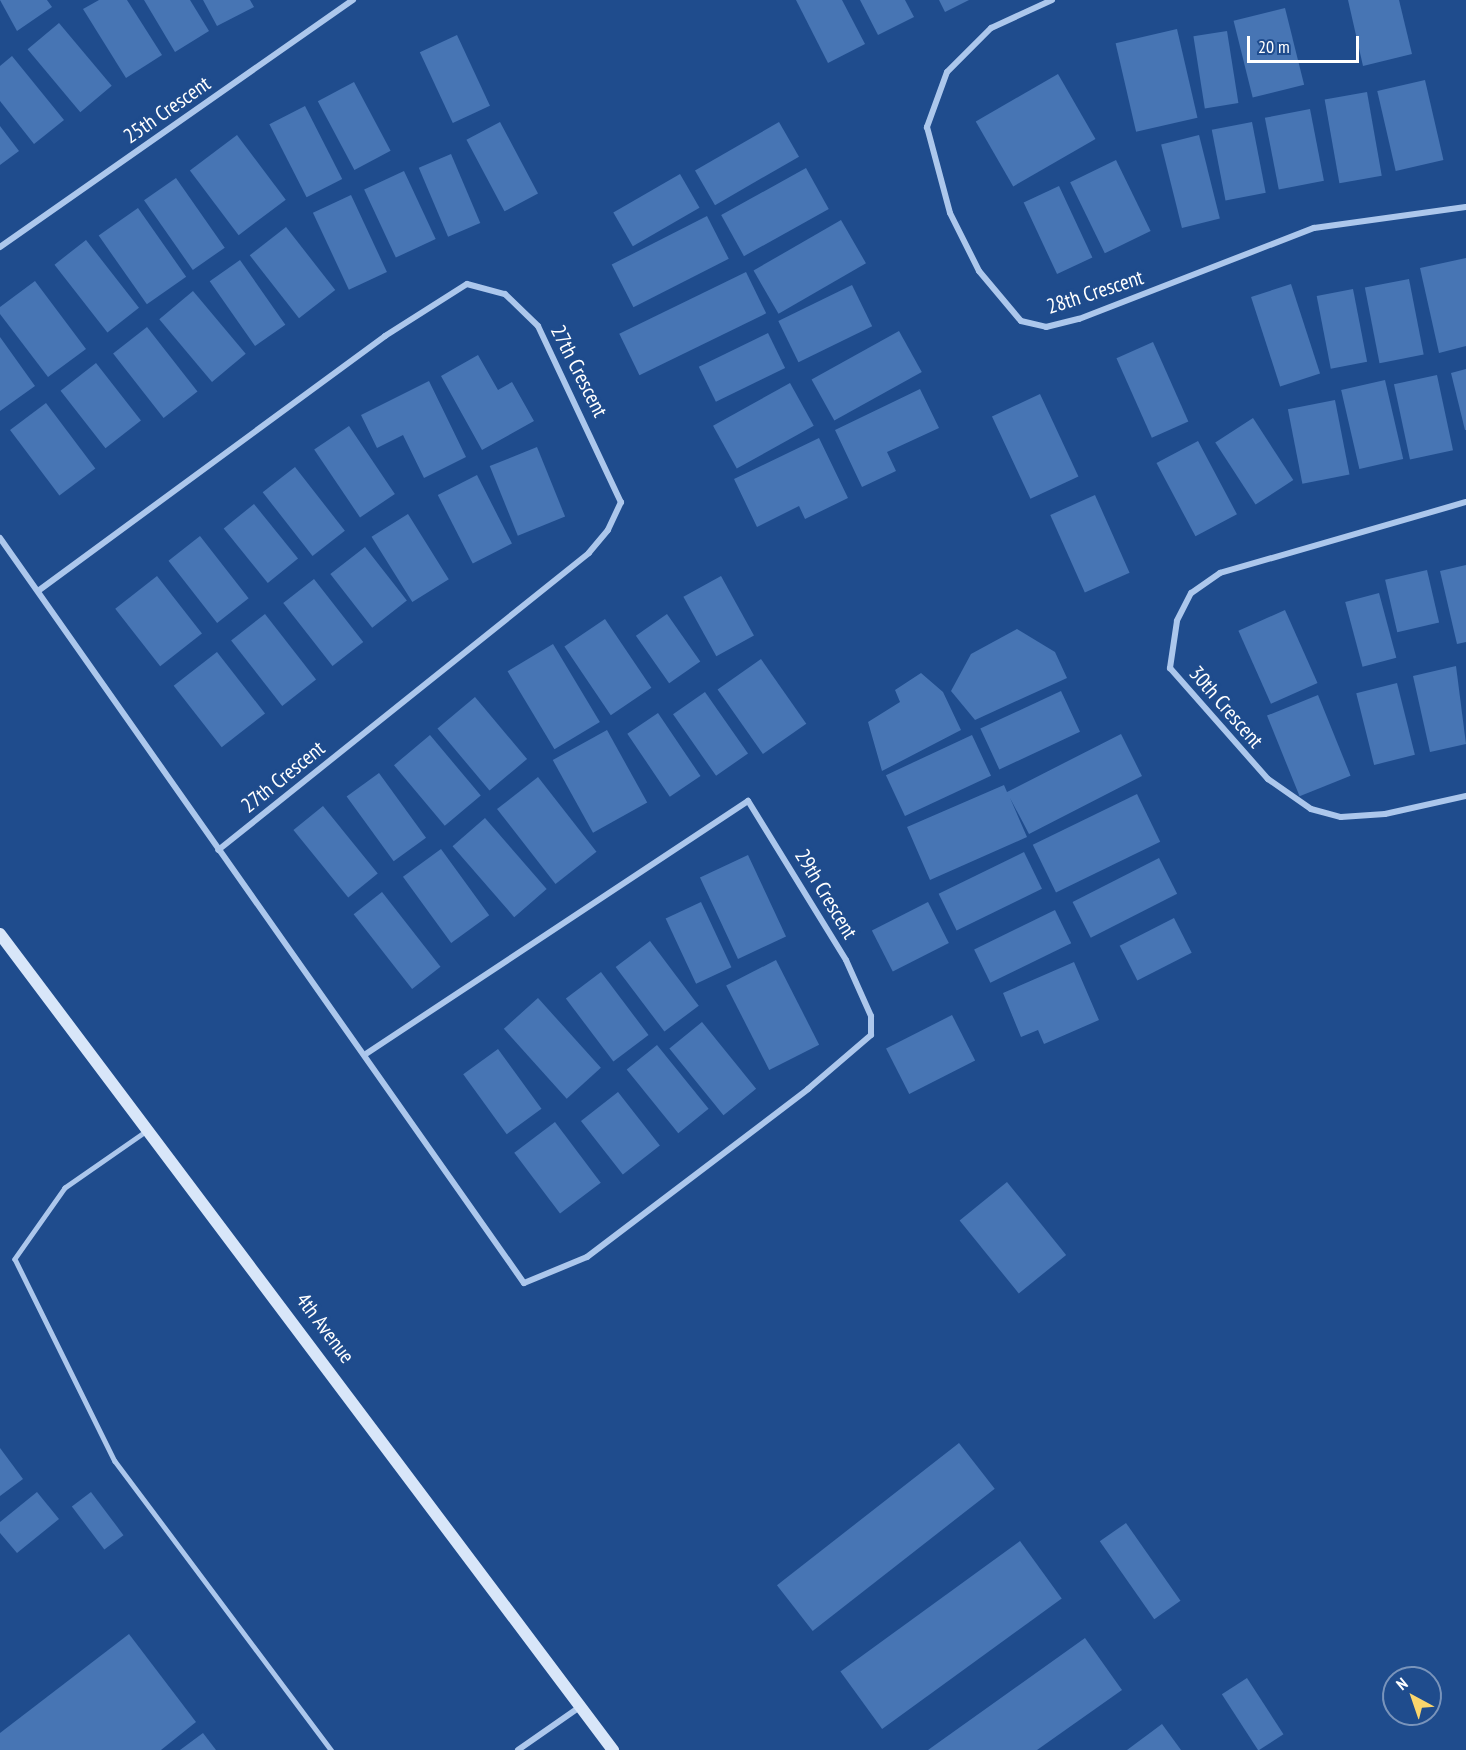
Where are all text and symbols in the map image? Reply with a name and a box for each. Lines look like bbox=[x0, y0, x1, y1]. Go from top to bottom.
scale bar bbox=[1250, 24, 1362, 62]
text: 20 m bbox=[1258, 35, 1290, 58]
street label: 25th Crescent bbox=[119, 71, 215, 149]
street label: 28th Crescent bbox=[1044, 265, 1146, 319]
street label: 27th Crescent bbox=[545, 321, 613, 421]
street label: 30th Crescent bbox=[1184, 661, 1268, 753]
street label: 27th Crescent bbox=[236, 736, 330, 818]
street label: 29th Crescent bbox=[789, 845, 863, 943]
street label: 4th Avenue bbox=[290, 1288, 360, 1368]
north arrow bbox=[1382, 1666, 1442, 1726]
text: N bbox=[1392, 1673, 1411, 1694]

